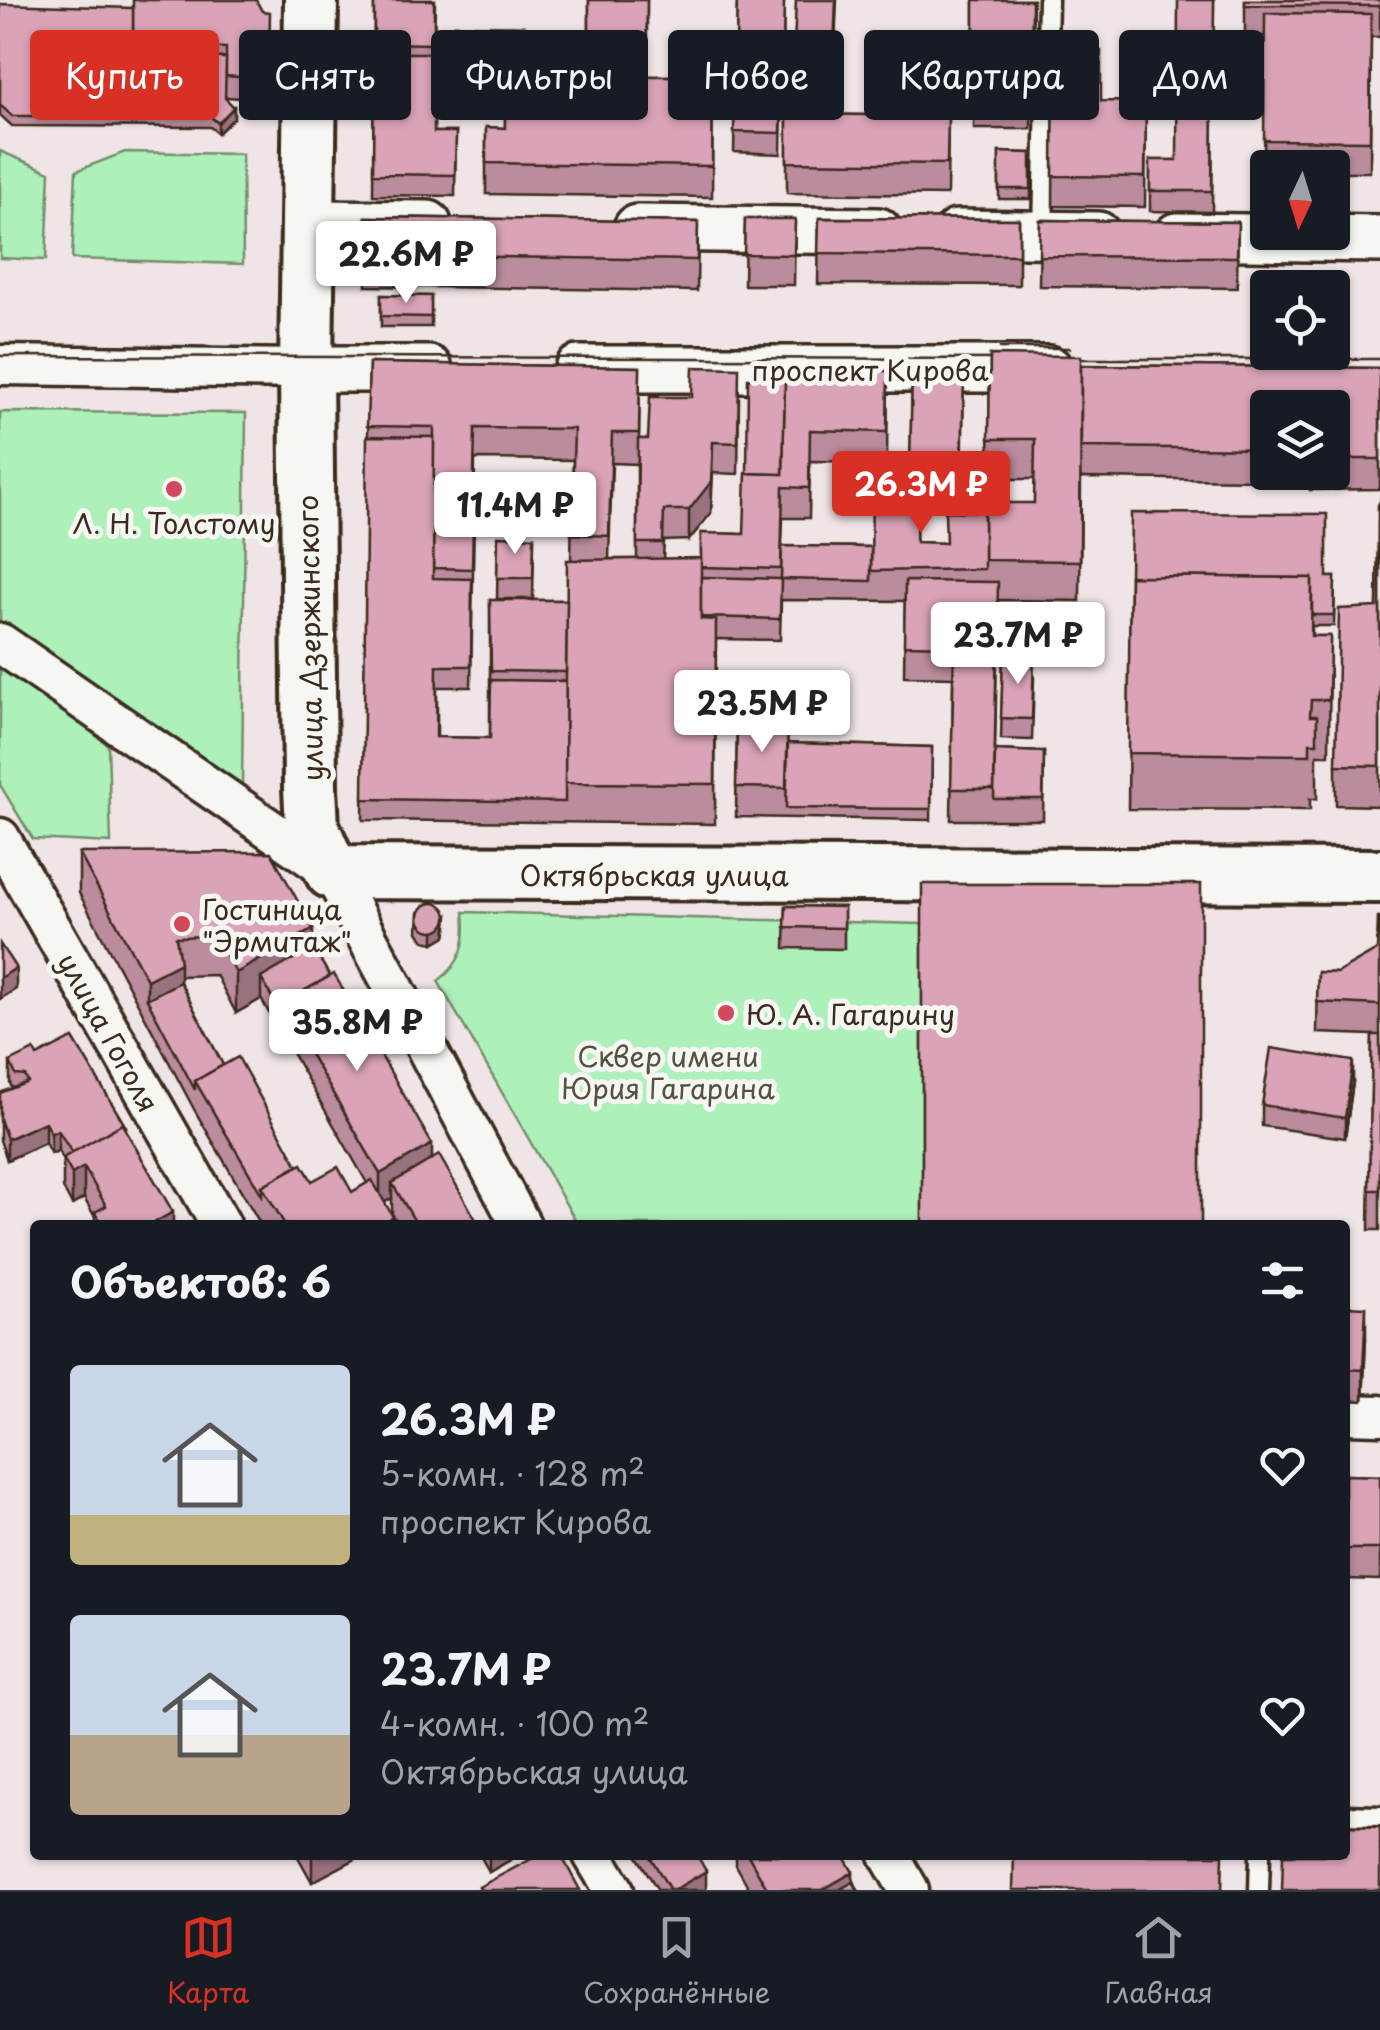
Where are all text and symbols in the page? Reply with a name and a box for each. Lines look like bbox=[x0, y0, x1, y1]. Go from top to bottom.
chip: Купить bbox=[30, 30, 219, 120]
chip: Снять bbox=[239, 30, 411, 120]
chip: Фильтры bbox=[431, 30, 648, 120]
chip: Новое bbox=[668, 30, 844, 120]
chip: Квартира bbox=[864, 30, 1099, 120]
chip: Дом bbox=[1119, 30, 1264, 120]
north arrow bbox=[1250, 150, 1350, 250]
map controls bbox=[1250, 150, 1350, 490]
pin: 22.6M ₽ bbox=[314, 221, 498, 306]
text: 22.6M ₽ bbox=[338, 229, 474, 277]
button: locate bbox=[1250, 270, 1350, 370]
street label: проспект Кирова bbox=[751, 348, 989, 391]
button: layers bbox=[1250, 390, 1350, 490]
pin: 26.3M ₽ bbox=[829, 451, 1013, 536]
text: 26.3M ₽ bbox=[854, 459, 988, 507]
pin: 11.4M ₽ bbox=[423, 472, 607, 557]
marker: Л. Н. Толстому bbox=[163, 478, 185, 500]
text: 11.4M ₽ bbox=[456, 480, 574, 528]
street label: улица Дзержинского bbox=[285, 494, 333, 782]
place label: Л. Н. Толстому bbox=[72, 501, 276, 544]
pin: 23.7M ₽ bbox=[926, 602, 1110, 687]
text: 23.7M ₽ bbox=[953, 610, 1083, 658]
pin: 23.5M ₽ bbox=[670, 670, 854, 755]
text: 23.5M ₽ bbox=[696, 678, 828, 726]
street label: Октябрьская улица bbox=[519, 853, 789, 896]
place label: Гостиница "Эрмитаж" bbox=[202, 887, 352, 962]
marker: Гостиница "Эрмитаж" bbox=[171, 913, 193, 935]
street label: улица Гоголя bbox=[47, 944, 171, 1120]
pin: 35.8M ₽ bbox=[265, 989, 449, 1074]
place label: Ю. А. Гагарину bbox=[746, 992, 955, 1035]
text: 35.8M ₽ bbox=[291, 997, 423, 1045]
marker: Ю. А. Гагарину bbox=[715, 1002, 737, 1024]
park label: Сквер имени Юрия Гагарина bbox=[561, 1034, 775, 1109]
text: Объектов: 6 bbox=[70, 1249, 331, 1312]
icon: filters bbox=[1255, 1253, 1310, 1308]
text: 26.3M ₽ bbox=[380, 1386, 556, 1449]
icon: home bbox=[150, 1405, 270, 1525]
icon: heart bbox=[1255, 1438, 1310, 1493]
text: 5-комн. · 128 m² bbox=[380, 1449, 645, 1497]
text: проспект Кирова bbox=[380, 1497, 651, 1545]
text: 23.7M ₽ bbox=[380, 1636, 551, 1699]
icon: home bbox=[150, 1655, 270, 1775]
icon: heart bbox=[1255, 1688, 1310, 1743]
text: 4-комн. · 100 m² bbox=[380, 1699, 649, 1747]
text: Октябрьская улица bbox=[380, 1747, 688, 1795]
tab: Карта bbox=[167, 1910, 249, 2013]
tab: Сохранённые bbox=[583, 1910, 770, 2013]
tab: Главная bbox=[1105, 1910, 1213, 2013]

